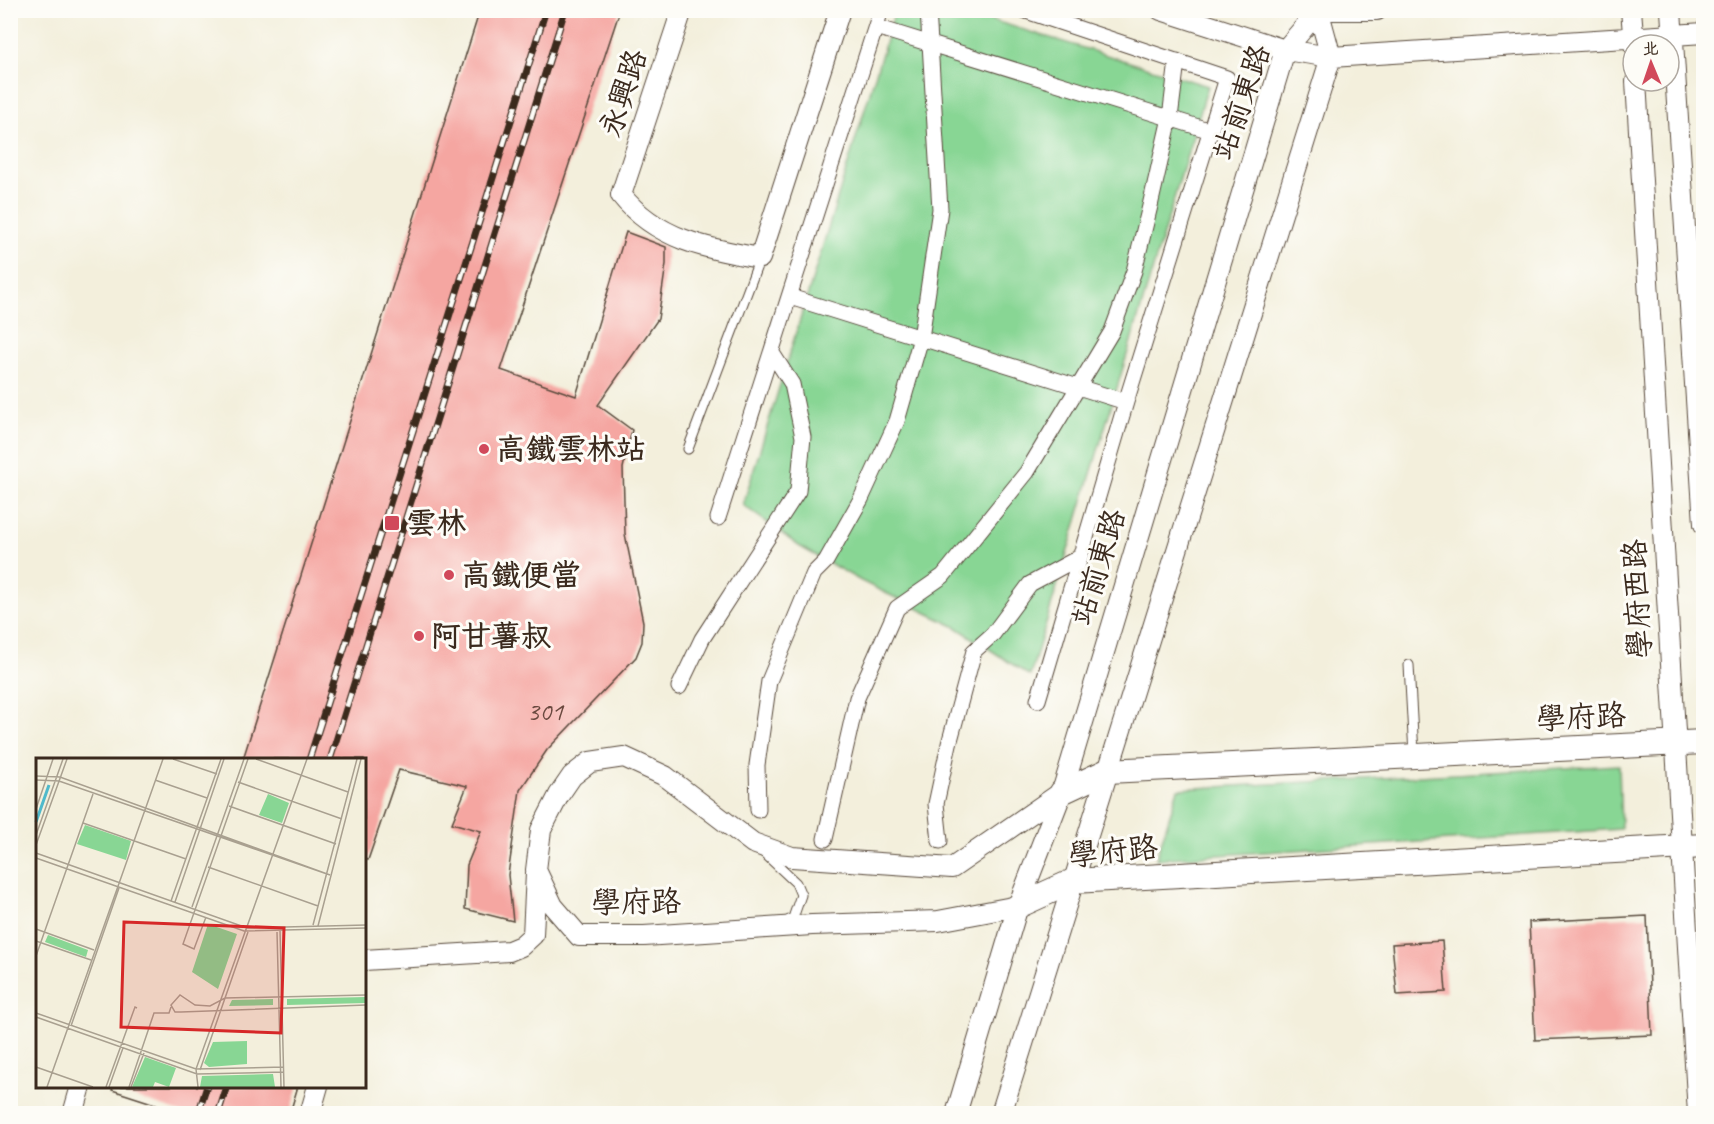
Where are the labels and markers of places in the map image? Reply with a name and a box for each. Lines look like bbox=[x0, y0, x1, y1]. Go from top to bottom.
place label: 高鐵雲林站 bbox=[496, 430, 646, 468]
marker: 高鐵雲林站 bbox=[477, 442, 491, 456]
place label: 雲林 bbox=[406, 504, 466, 542]
marker: 雲林 bbox=[383, 514, 401, 532]
place label: 高鐵便當 bbox=[461, 556, 581, 594]
marker: 高鐵便當 bbox=[442, 568, 456, 582]
place label: 阿甘薯叔 bbox=[431, 617, 551, 655]
marker: 阿甘薯叔 bbox=[412, 629, 426, 643]

